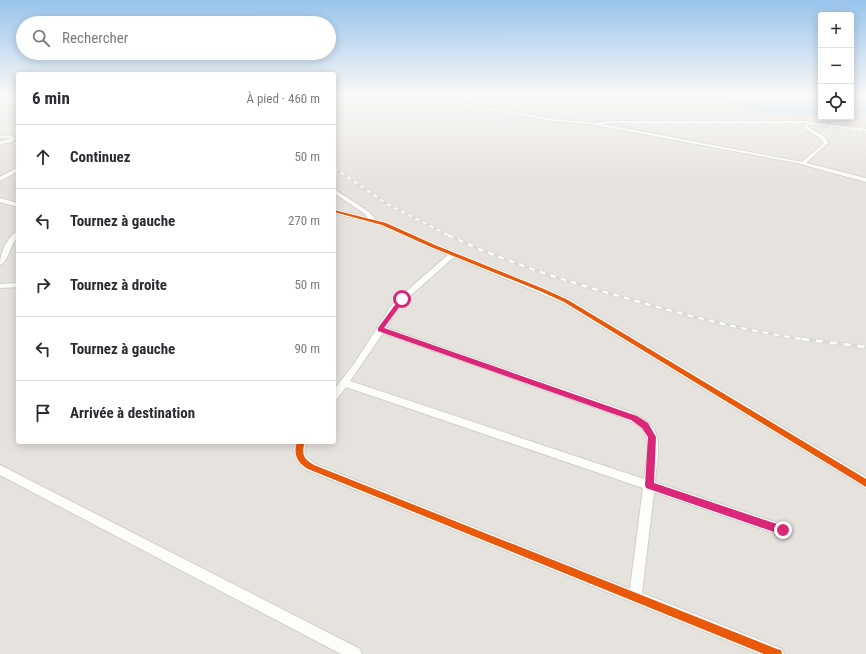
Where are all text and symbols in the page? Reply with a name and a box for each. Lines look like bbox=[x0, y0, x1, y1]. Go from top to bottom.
map controls bbox=[818, 12, 854, 120]
button: + bbox=[818, 12, 854, 48]
search box bbox=[16, 16, 336, 60]
icon: search bbox=[30, 27, 52, 49]
text: Rechercher bbox=[62, 29, 128, 47]
button: − bbox=[818, 48, 854, 84]
button: locate bbox=[818, 84, 854, 120]
text: 6 min bbox=[32, 88, 70, 108]
text: À pied · 460 m bbox=[246, 91, 320, 106]
icon: ahead bbox=[32, 146, 54, 168]
text: Continuez bbox=[70, 148, 131, 166]
text: 50 m bbox=[294, 149, 320, 164]
icon: left bbox=[32, 210, 54, 232]
text: Tournez à gauche bbox=[70, 212, 175, 230]
text: 270 m bbox=[288, 213, 320, 228]
icon: right bbox=[32, 274, 54, 296]
text: Tournez à droite bbox=[70, 276, 167, 294]
text: 50 m bbox=[294, 277, 320, 292]
route start bbox=[393, 290, 411, 308]
icon: left bbox=[32, 338, 54, 360]
text: Tournez à gauche bbox=[70, 340, 175, 358]
text: 90 m bbox=[294, 341, 320, 356]
icon: arrive bbox=[32, 402, 54, 424]
text: Arrivée à destination bbox=[70, 404, 195, 422]
route end bbox=[774, 521, 792, 539]

